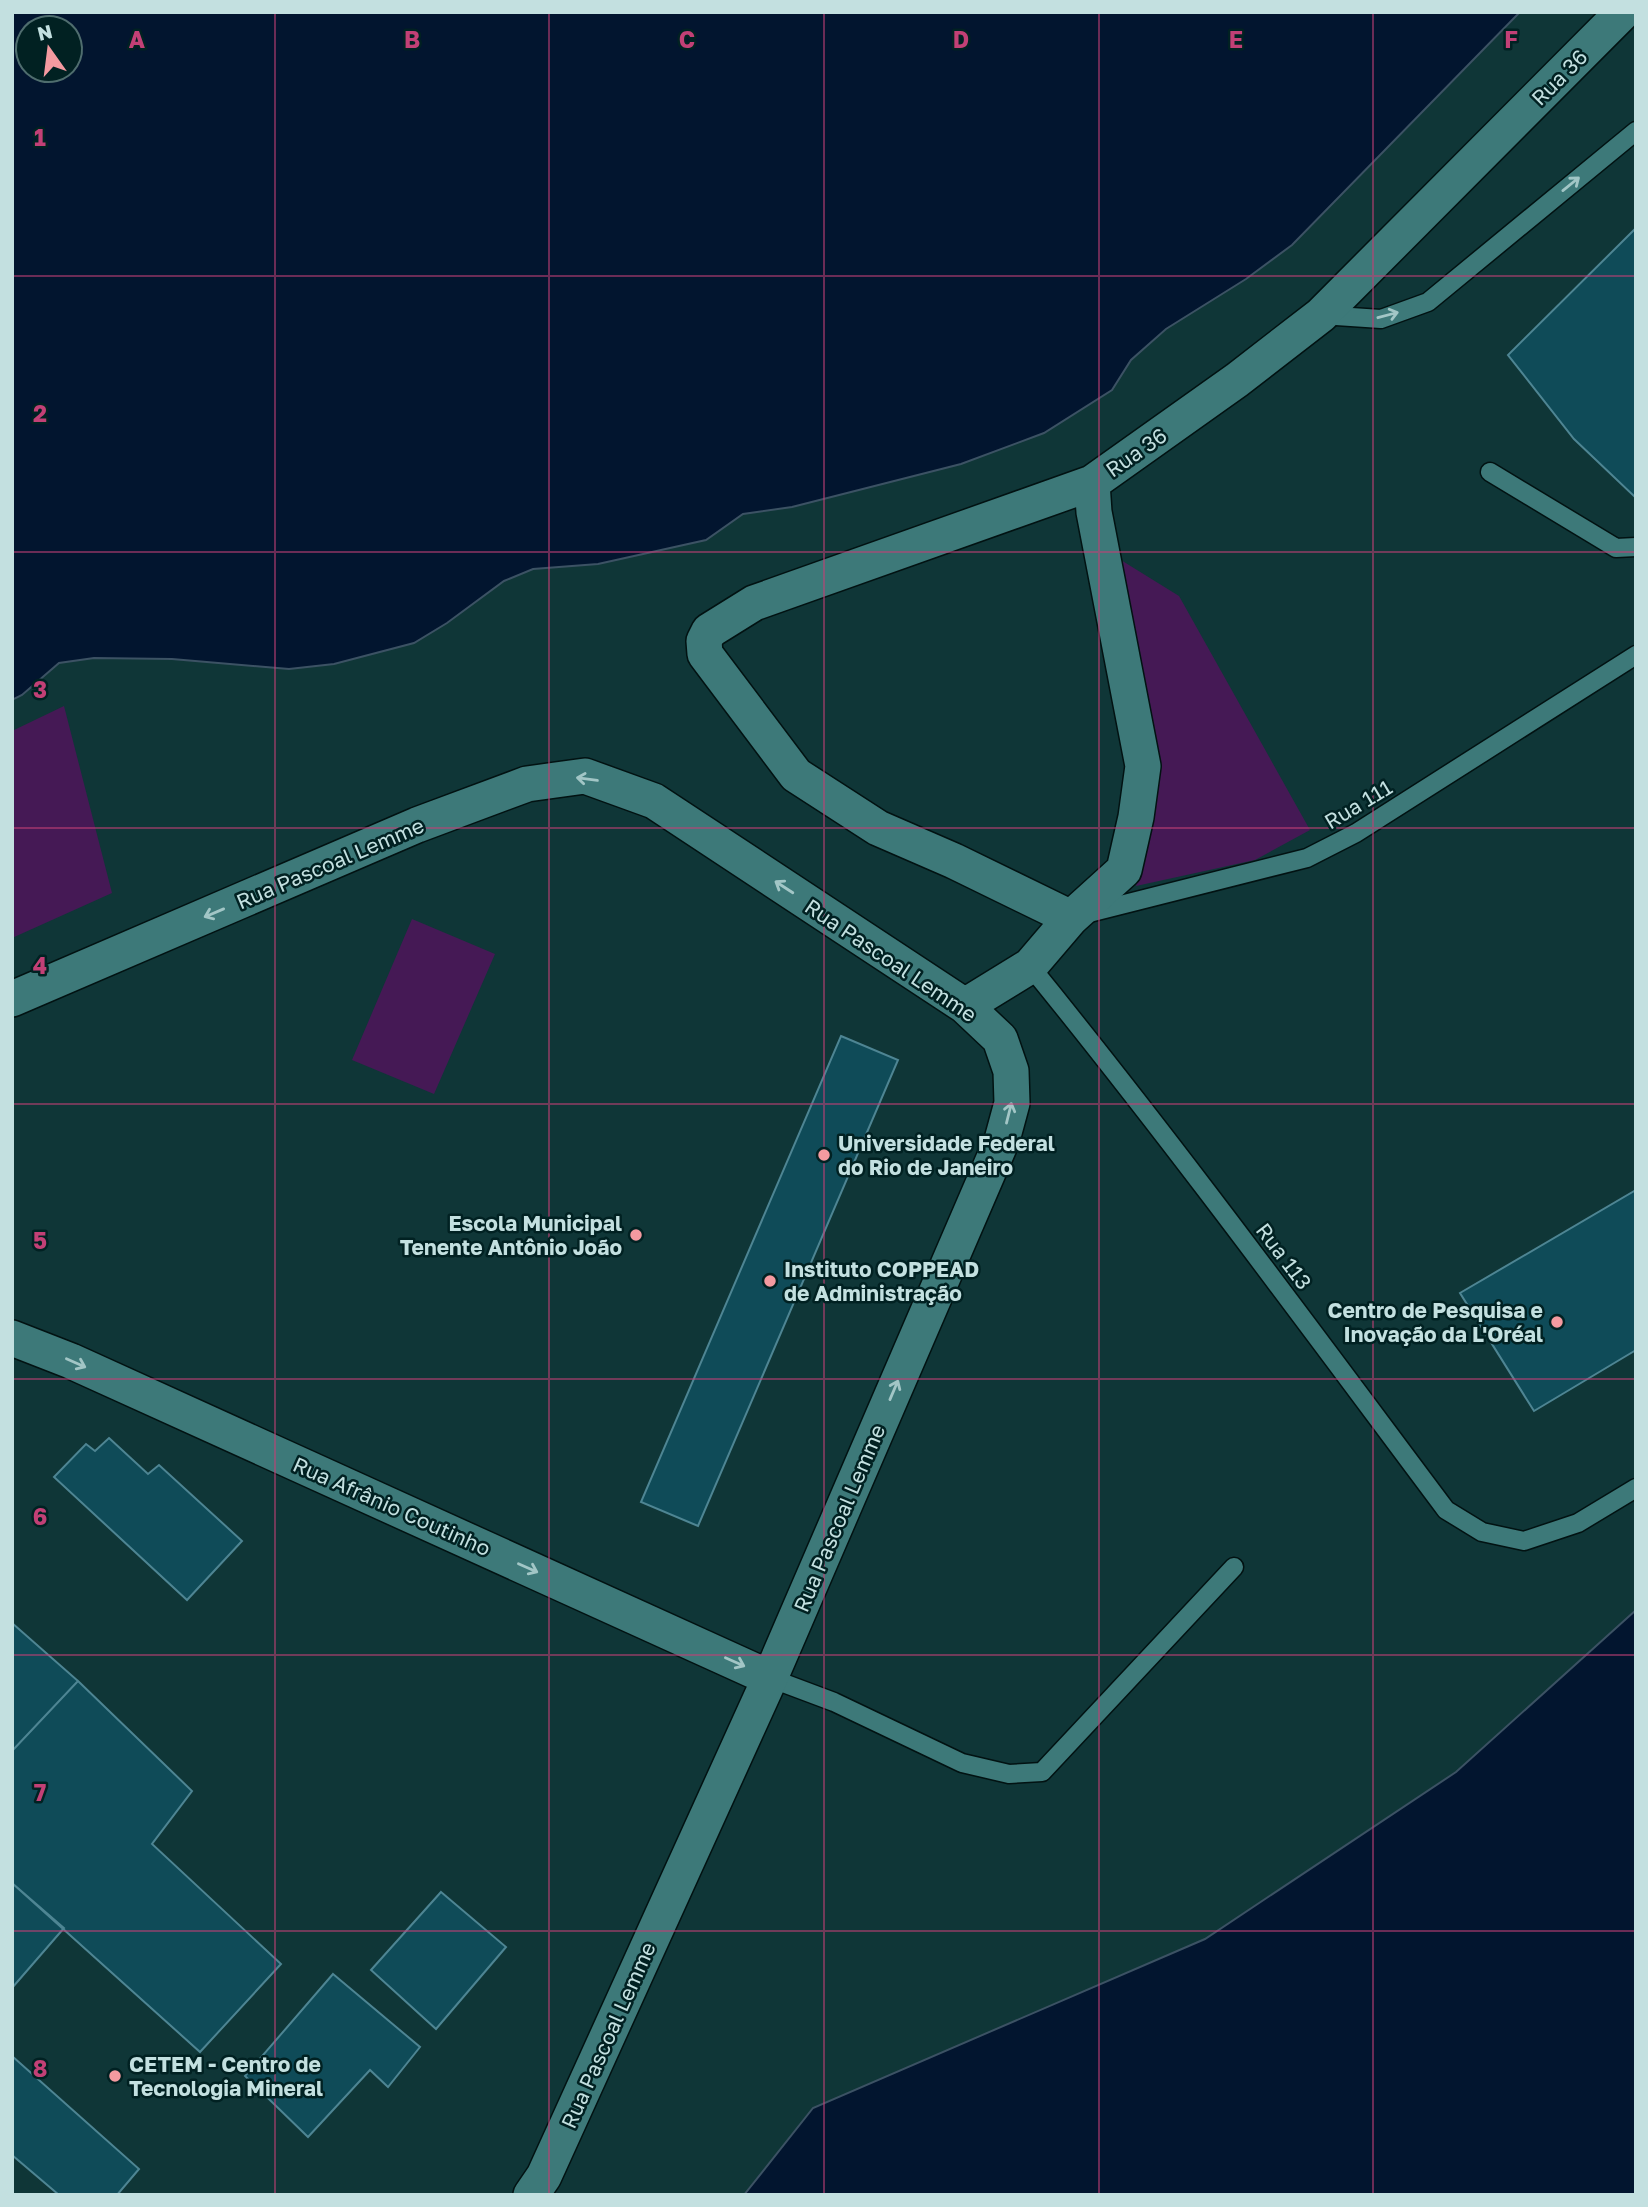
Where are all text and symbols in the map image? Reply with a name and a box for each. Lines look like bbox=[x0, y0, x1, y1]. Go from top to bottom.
north arrow bbox=[14, 14, 84, 84]
text: N bbox=[35, 19, 55, 45]
text: A bbox=[129, 25, 146, 53]
text: B bbox=[404, 25, 420, 53]
text: C bbox=[679, 25, 695, 53]
text: D bbox=[953, 25, 969, 53]
text: E bbox=[1229, 25, 1243, 53]
text: F bbox=[1504, 25, 1518, 53]
street label: Rua 36 bbox=[1526, 44, 1592, 110]
text: 1 bbox=[34, 123, 46, 151]
one-way arrow bbox=[1561, 176, 1579, 192]
one-way arrow bbox=[1376, 308, 1399, 321]
text: 2 bbox=[33, 399, 47, 427]
street label: Rua 36 bbox=[1100, 422, 1172, 482]
text: 3 bbox=[33, 675, 47, 703]
one-way arrow bbox=[576, 772, 598, 785]
street label: Rua 111 bbox=[1319, 774, 1397, 834]
street label: Rua Pascoal Lemme bbox=[232, 812, 428, 914]
one-way arrow bbox=[775, 880, 794, 894]
street label: Rua Pascoal Lemme bbox=[800, 893, 982, 1027]
one-way arrow bbox=[204, 907, 225, 920]
text: 4 bbox=[33, 951, 47, 979]
one-way arrow bbox=[1003, 1102, 1016, 1125]
place label: Universidade Federal do Rio de Janeiro bbox=[838, 1130, 1055, 1180]
marker: Universidade Federal do Rio de Janeiro bbox=[816, 1147, 832, 1163]
place label: Escola Municipal Tenente Antônio João bbox=[400, 1210, 622, 1260]
street label: Rua 113 bbox=[1251, 1218, 1317, 1294]
text: 5 bbox=[33, 1226, 47, 1254]
marker: Escola Municipal Tenente Antônio João bbox=[628, 1227, 644, 1243]
place label: Instituto COPPEAD de Administração bbox=[784, 1256, 979, 1306]
marker: Instituto COPPEAD de Administração bbox=[762, 1273, 778, 1289]
place label: Centro de Pesquisa e Inovação da L'Oréal bbox=[1328, 1297, 1543, 1347]
marker: Centro de Pesquisa e Inovação da L'Oréal bbox=[1549, 1314, 1565, 1330]
one-way arrow bbox=[64, 1357, 86, 1370]
one-way arrow bbox=[888, 1380, 901, 1402]
street label: Rua Pascoal Lemme bbox=[788, 1420, 890, 1616]
street label: Rua Afrânio Coutinho bbox=[289, 1451, 495, 1561]
text: 6 bbox=[33, 1502, 47, 1530]
one-way arrow bbox=[517, 1562, 538, 1575]
one-way arrow bbox=[725, 1657, 746, 1670]
text: 7 bbox=[34, 1778, 46, 1806]
street label: Rua Pascoal Lemme bbox=[555, 1938, 661, 2132]
place label: CETEM - Centro de Tecnologia Mineral bbox=[129, 2051, 323, 2101]
text: 8 bbox=[33, 2054, 47, 2082]
marker: CETEM - Centro de Tecnologia Mineral bbox=[107, 2068, 123, 2084]

